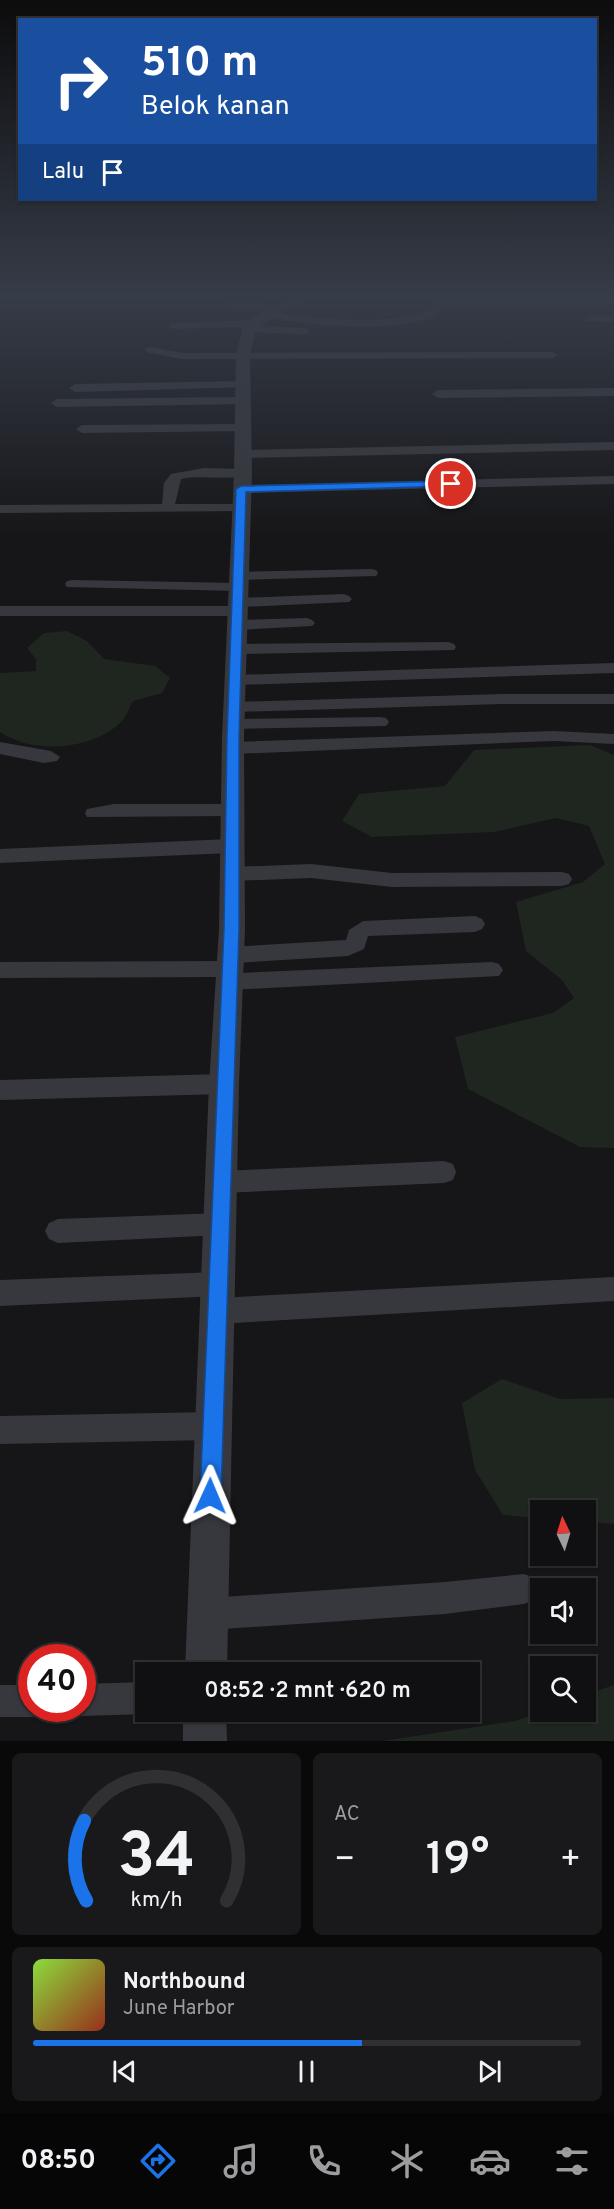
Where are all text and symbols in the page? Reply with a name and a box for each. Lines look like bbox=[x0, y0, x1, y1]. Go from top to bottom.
text: 510 m bbox=[141, 38, 258, 91]
icon: right bbox=[42, 42, 120, 120]
text: Belok kanan bbox=[141, 90, 290, 124]
icon: arrive bbox=[96, 156, 129, 189]
text: Lalu bbox=[42, 159, 84, 186]
pin bbox=[425, 458, 476, 509]
icon: arrive bbox=[434, 467, 467, 500]
position arrow bbox=[178, 1464, 242, 1528]
north arrow bbox=[530, 1500, 596, 1566]
map controls bbox=[530, 1500, 596, 1722]
button: sound bbox=[530, 1578, 596, 1644]
speed limit sign: 40 bbox=[18, 1644, 96, 1722]
button: search bbox=[530, 1656, 596, 1722]
text: 08:52 · 2 mnt · 620 m bbox=[204, 1678, 411, 1705]
text: AC bbox=[334, 1802, 360, 1828]
text: 34 bbox=[118, 1820, 195, 1899]
text: 19° bbox=[426, 1833, 489, 1890]
text: − bbox=[334, 1840, 355, 1882]
text: + bbox=[560, 1840, 581, 1882]
text: km/h bbox=[130, 1887, 183, 1914]
text: Northbound bbox=[123, 1969, 246, 1996]
text: June Harbor bbox=[123, 1996, 235, 2022]
icon: previous bbox=[108, 2055, 141, 2088]
icon: pause bbox=[290, 2055, 323, 2088]
icon: next bbox=[473, 2055, 506, 2088]
icon: directions bbox=[137, 2140, 179, 2182]
icon: music bbox=[220, 2140, 262, 2182]
icon: phone bbox=[303, 2140, 345, 2182]
icon: climate bbox=[386, 2140, 428, 2182]
icon: car bbox=[469, 2140, 511, 2182]
icon: filters bbox=[551, 2140, 593, 2182]
text: 08:50 bbox=[20, 2144, 96, 2178]

